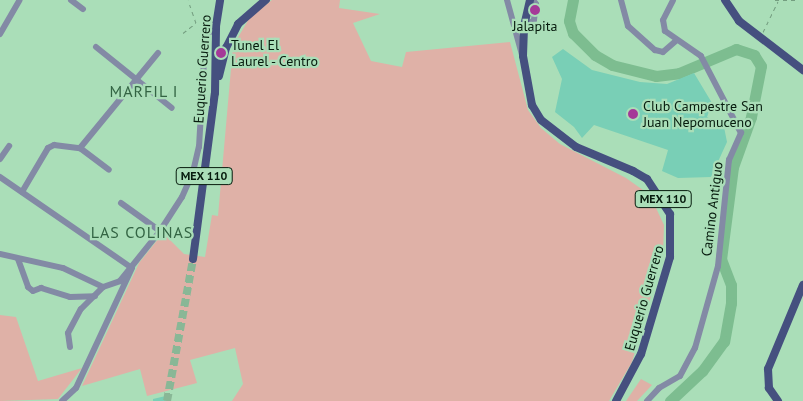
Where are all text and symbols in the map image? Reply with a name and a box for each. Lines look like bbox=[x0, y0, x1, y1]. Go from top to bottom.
marker: Jalapita bbox=[529, 4, 541, 16]
street label: Euquerio Guerrero bbox=[190, 14, 214, 124]
place label: Jalapita bbox=[512, 18, 558, 34]
place label: Tunel El Laurel - Centro bbox=[231, 37, 320, 70]
marker: Tunel El Laurel - Centro bbox=[215, 47, 227, 59]
district label: MARFIL I bbox=[108, 81, 180, 101]
place label: Club Campestre San Juan Nepomuceno bbox=[643, 98, 763, 130]
marker: Club Campestre San Juan Nepomuceno bbox=[627, 108, 639, 120]
street label: Camino Antiguo bbox=[698, 161, 726, 257]
road number: MEX 110 bbox=[175, 167, 233, 186]
road number: MEX 110 bbox=[634, 190, 692, 208]
district label: LAS COLINAS bbox=[89, 222, 195, 242]
street label: Euquerio Guerrero bbox=[621, 243, 667, 353]

